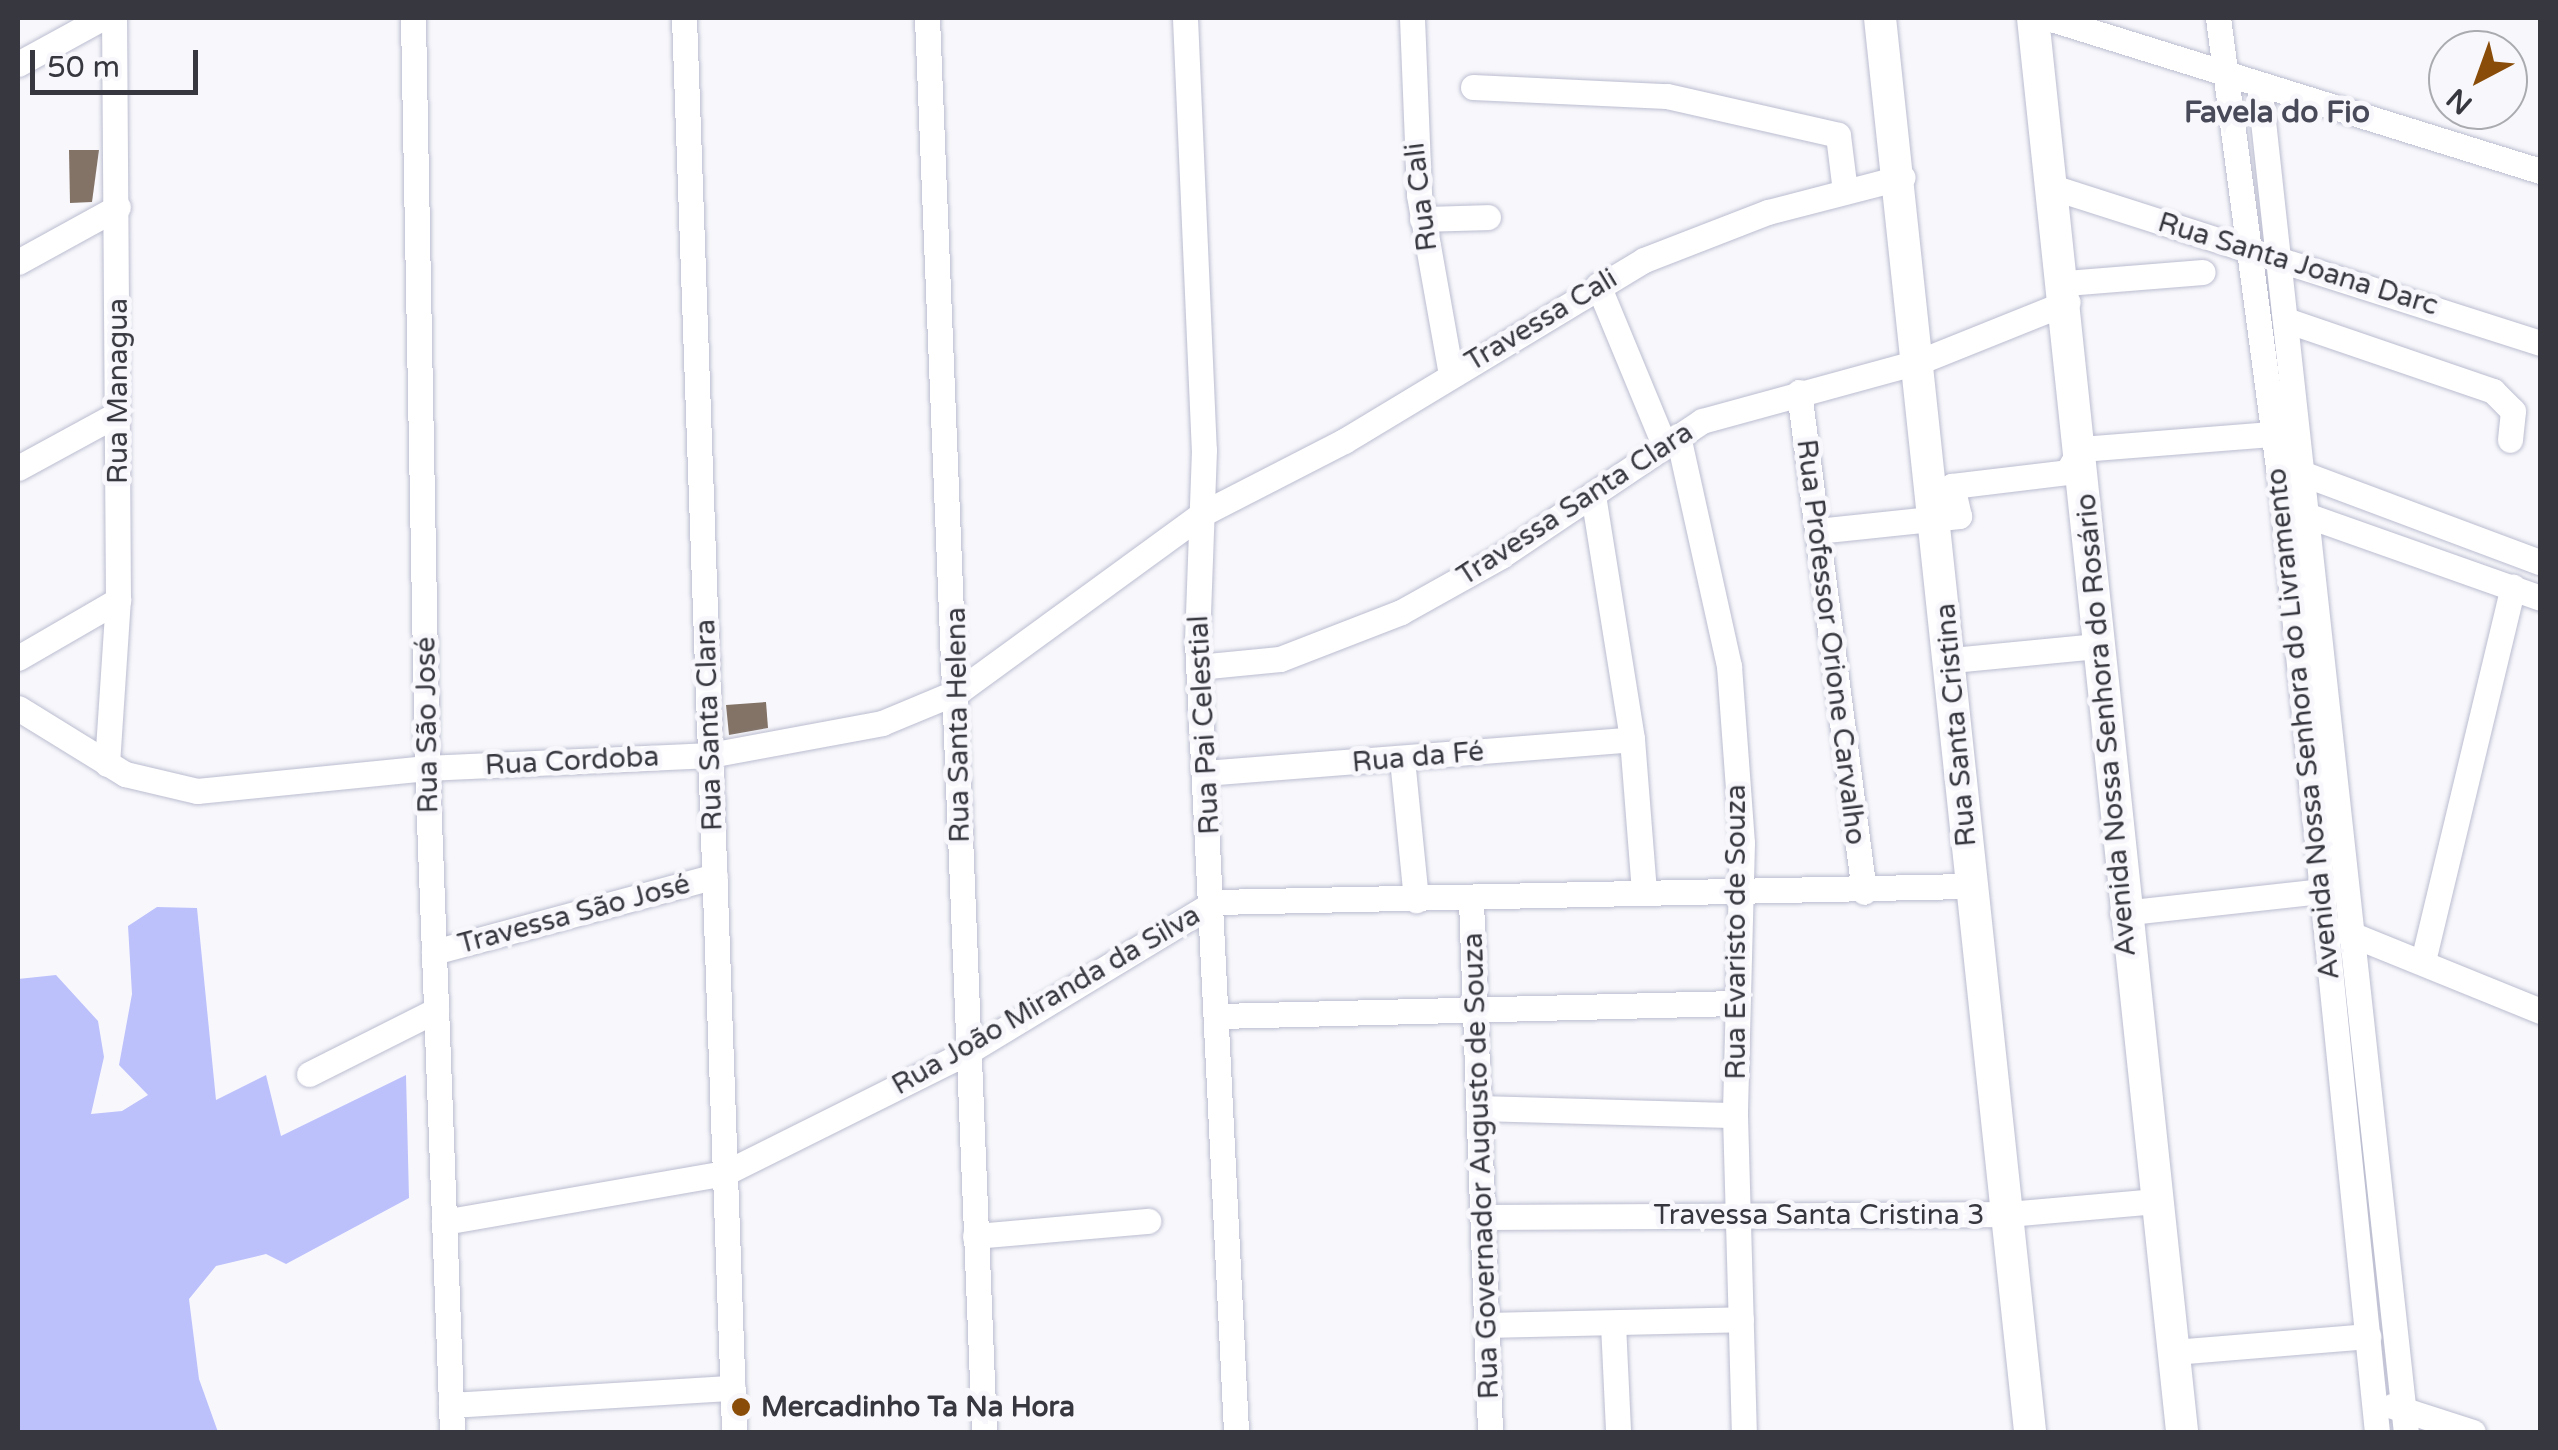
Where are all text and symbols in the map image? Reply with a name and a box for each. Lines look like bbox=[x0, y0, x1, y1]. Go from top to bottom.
scale bar bbox=[35, 30, 202, 92]
north arrow bbox=[2428, 30, 2528, 130]
text: 50 m bbox=[47, 49, 120, 86]
text: N bbox=[2440, 81, 2479, 121]
district label: Favela do Fio bbox=[2184, 95, 2370, 131]
street label: Rua Cali bbox=[1398, 141, 1444, 253]
street label: Rua Santa Joana Darc bbox=[2154, 205, 2442, 323]
street label: Travessa Cali bbox=[1459, 262, 1623, 378]
street label: Rua Managua bbox=[101, 298, 135, 484]
street label: Travessa Santa Clara bbox=[1451, 415, 1699, 593]
street label: Rua Professor Orione Carvalho bbox=[1789, 437, 1873, 847]
street label: Avenida Nossa Senhora do Livramento bbox=[2259, 467, 2347, 981]
street label: Avenida Nossa Senhora do Rosário bbox=[2069, 492, 2143, 958]
street label: Rua Santa Cristina bbox=[1929, 602, 1983, 848]
street label: Rua Santa Helena bbox=[939, 607, 977, 843]
street label: Rua Pai Celestial bbox=[1181, 615, 1227, 835]
street label: Rua Santa Clara bbox=[689, 618, 729, 832]
street label: Rua São José bbox=[409, 636, 445, 814]
street label: Rua da Fé bbox=[1351, 734, 1485, 780]
street label: Rua Cordoba bbox=[484, 740, 660, 782]
street label: Rua Evaristo de Souza bbox=[1719, 784, 1753, 1080]
street label: Travessa São José bbox=[454, 867, 694, 961]
street label: Rua João Miranda da Silva bbox=[886, 898, 1206, 1102]
street label: Rua Governador Augusto de Souza bbox=[1456, 932, 1506, 1400]
street label: Travessa Santa Cristina 3 bbox=[1654, 1198, 1984, 1232]
place label: Mercadinho Ta Na Hora bbox=[761, 1390, 1075, 1424]
marker: Mercadinho Ta Na Hora bbox=[730, 1396, 752, 1418]

